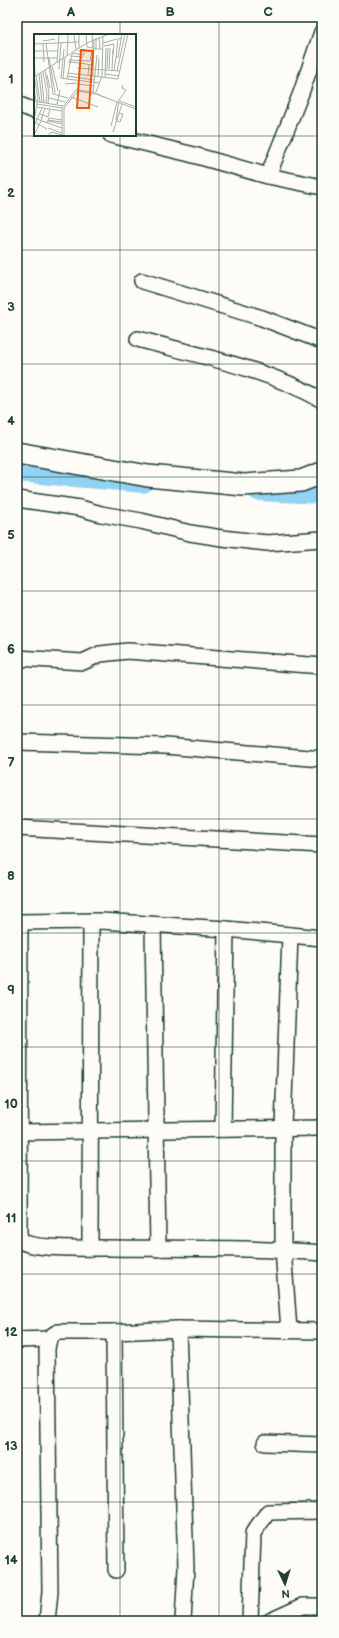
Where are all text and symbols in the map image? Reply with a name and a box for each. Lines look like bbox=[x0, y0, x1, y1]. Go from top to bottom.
text: A bbox=[66, 4, 75, 20]
text: B bbox=[165, 4, 175, 20]
text: C bbox=[263, 4, 273, 20]
inset map bbox=[34, 34, 136, 136]
text: 1 bbox=[8, 71, 14, 87]
text: 2 bbox=[7, 185, 15, 201]
text: 3 bbox=[7, 299, 15, 315]
text: 4 bbox=[7, 413, 15, 429]
text: 5 bbox=[7, 527, 15, 543]
text: 6 bbox=[7, 641, 15, 657]
text: 7 bbox=[7, 755, 15, 771]
text: 8 bbox=[7, 868, 15, 884]
text: 9 bbox=[7, 982, 15, 998]
text: 10 bbox=[4, 1096, 18, 1112]
text: 11 bbox=[6, 1210, 16, 1226]
text: 12 bbox=[4, 1324, 18, 1340]
text: 13 bbox=[4, 1438, 18, 1454]
text: 14 bbox=[4, 1552, 18, 1568]
north arrow bbox=[265, 1564, 305, 1604]
text: N bbox=[281, 1587, 290, 1600]

